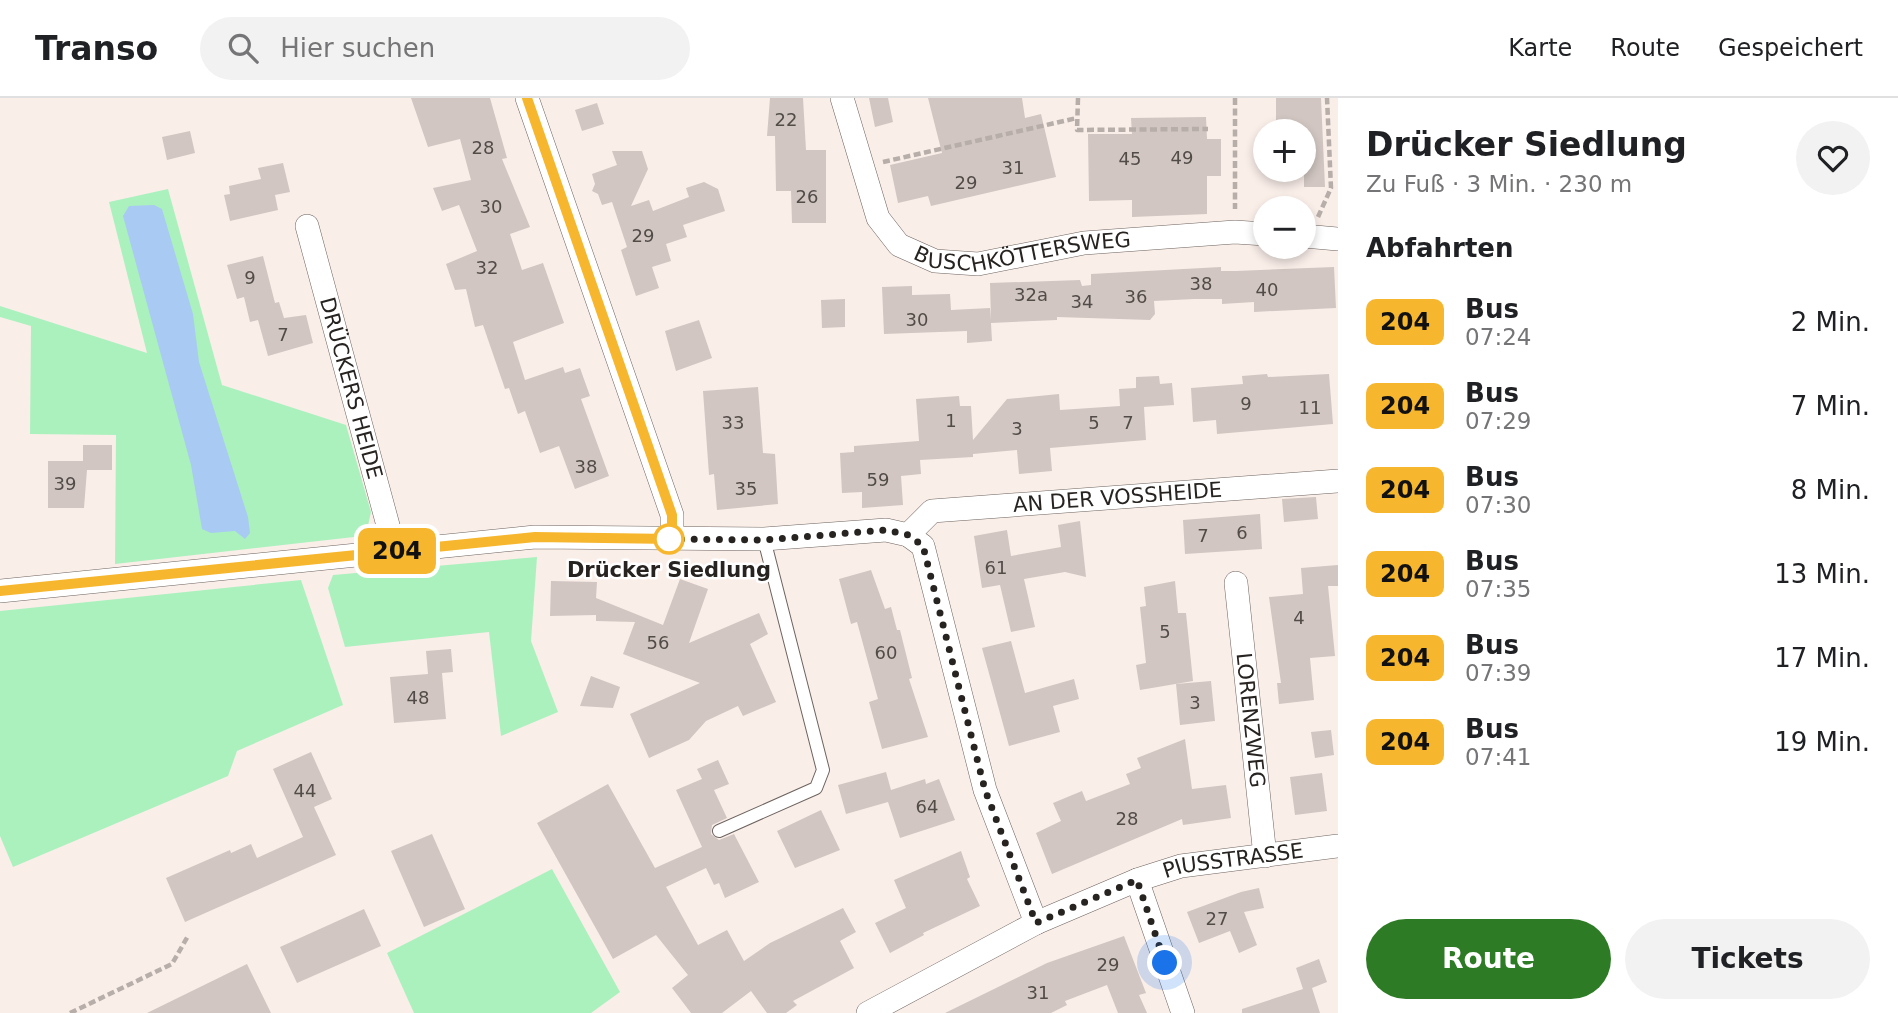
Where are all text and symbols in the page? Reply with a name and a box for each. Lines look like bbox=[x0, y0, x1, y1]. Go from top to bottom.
search box bbox=[200, 17, 690, 80]
text: Transo bbox=[35, 29, 158, 68]
icon: search bbox=[224, 29, 262, 67]
text: Hier suchen bbox=[280, 33, 435, 63]
text: Karte bbox=[1508, 34, 1572, 62]
text: Route bbox=[1610, 34, 1680, 62]
text: Gespeichert bbox=[1718, 34, 1863, 62]
house number: 22 bbox=[775, 109, 797, 130]
map controls bbox=[1253, 119, 1316, 259]
button: + bbox=[1253, 119, 1316, 182]
button: heart bbox=[1796, 121, 1870, 195]
text: Drücker Siedlung bbox=[1366, 125, 1687, 164]
house number: 28 bbox=[472, 137, 494, 158]
house number: 49 bbox=[1171, 147, 1193, 168]
house number: 45 bbox=[1119, 148, 1141, 169]
house number: 31 bbox=[1002, 157, 1024, 178]
text: Zu Fuß · 3 Min. · 230 m bbox=[1366, 171, 1632, 197]
house number: 29 bbox=[955, 172, 977, 193]
house number: 26 bbox=[796, 186, 818, 207]
house number: 30 bbox=[480, 196, 502, 217]
button: − bbox=[1253, 196, 1316, 259]
house number: 29 bbox=[632, 225, 654, 246]
street label: BUSCHKÖTTERSWEG bbox=[910, 228, 1132, 277]
text: Abfahrten bbox=[1366, 233, 1514, 263]
house number: 32 bbox=[476, 257, 498, 278]
house number: 9 bbox=[244, 267, 256, 288]
house number: 38 bbox=[1190, 273, 1212, 294]
house number: 40 bbox=[1256, 279, 1278, 300]
house number: 32a bbox=[1014, 284, 1048, 305]
house number: 36 bbox=[1125, 286, 1147, 307]
house number: 34 bbox=[1071, 291, 1093, 312]
text: Bus bbox=[1465, 294, 1519, 324]
street label: DRÜCKERS HEIDE bbox=[315, 295, 387, 482]
text: 2 Min. bbox=[1791, 307, 1870, 337]
text: 204 bbox=[1380, 308, 1430, 336]
house number: 30 bbox=[906, 309, 928, 330]
house number: 7 bbox=[277, 324, 289, 345]
text: 07:24 bbox=[1465, 324, 1531, 350]
text: Bus bbox=[1465, 378, 1519, 408]
text: 7 Min. bbox=[1791, 391, 1870, 421]
text: 204 bbox=[1380, 392, 1430, 420]
house number: 9 bbox=[1240, 393, 1252, 414]
house number: 11 bbox=[1299, 397, 1321, 418]
text: 07:29 bbox=[1465, 408, 1531, 434]
house number: 1 bbox=[945, 410, 957, 431]
house number: 33 bbox=[722, 412, 744, 433]
house number: 5 bbox=[1088, 412, 1100, 433]
house number: 7 bbox=[1122, 412, 1134, 433]
house number: 3 bbox=[1011, 418, 1023, 439]
house number: 38 bbox=[575, 456, 597, 477]
text: Bus bbox=[1465, 462, 1519, 492]
house number: 59 bbox=[867, 469, 889, 490]
house number: 39 bbox=[54, 473, 76, 494]
text: 8 Min. bbox=[1791, 475, 1870, 505]
text: 204 bbox=[1380, 476, 1430, 504]
house number: 35 bbox=[735, 478, 757, 499]
street label: AN DER VOSSHEIDE bbox=[1012, 478, 1223, 517]
text: 07:30 bbox=[1465, 492, 1531, 518]
house number: 6 bbox=[1236, 522, 1248, 543]
marker: Drücker Siedlung bbox=[654, 524, 684, 554]
house number: 7 bbox=[1197, 525, 1209, 546]
line badge: 204 bbox=[357, 528, 437, 574]
text: 204 bbox=[372, 537, 422, 565]
text: Bus bbox=[1465, 546, 1519, 576]
house number: 61 bbox=[985, 557, 1007, 578]
place label: Drücker Siedlung bbox=[567, 558, 771, 582]
text: 13 Min. bbox=[1774, 559, 1870, 589]
text: 204 bbox=[1380, 560, 1430, 588]
text: 07:35 bbox=[1465, 576, 1531, 602]
house number: 4 bbox=[1293, 607, 1305, 628]
house number: 5 bbox=[1159, 621, 1171, 642]
text: Bus bbox=[1465, 630, 1519, 660]
house number: 56 bbox=[647, 632, 669, 653]
house number: 60 bbox=[875, 642, 897, 663]
text: 17 Min. bbox=[1774, 643, 1870, 673]
text: 204 bbox=[1380, 644, 1430, 672]
street label: LORENZWEG bbox=[1231, 651, 1270, 789]
text: 07:39 bbox=[1465, 660, 1531, 686]
house number: 48 bbox=[407, 687, 429, 708]
house number: 3 bbox=[1189, 692, 1201, 713]
text: Bus bbox=[1465, 714, 1519, 744]
text: 19 Min. bbox=[1774, 727, 1870, 757]
text: 204 bbox=[1380, 728, 1430, 756]
text: 07:41 bbox=[1465, 744, 1531, 770]
house number: 44 bbox=[294, 780, 316, 801]
house number: 64 bbox=[916, 796, 938, 817]
house number: 28 bbox=[1116, 808, 1138, 829]
street label: PIUSSTRASSE bbox=[1160, 839, 1305, 883]
house number: 27 bbox=[1206, 908, 1228, 929]
button: Route bbox=[1366, 919, 1611, 999]
button: Tickets bbox=[1625, 919, 1870, 999]
your location bbox=[1147, 945, 1182, 980]
house number: 29 bbox=[1097, 954, 1119, 975]
house number: 31 bbox=[1027, 982, 1049, 1003]

